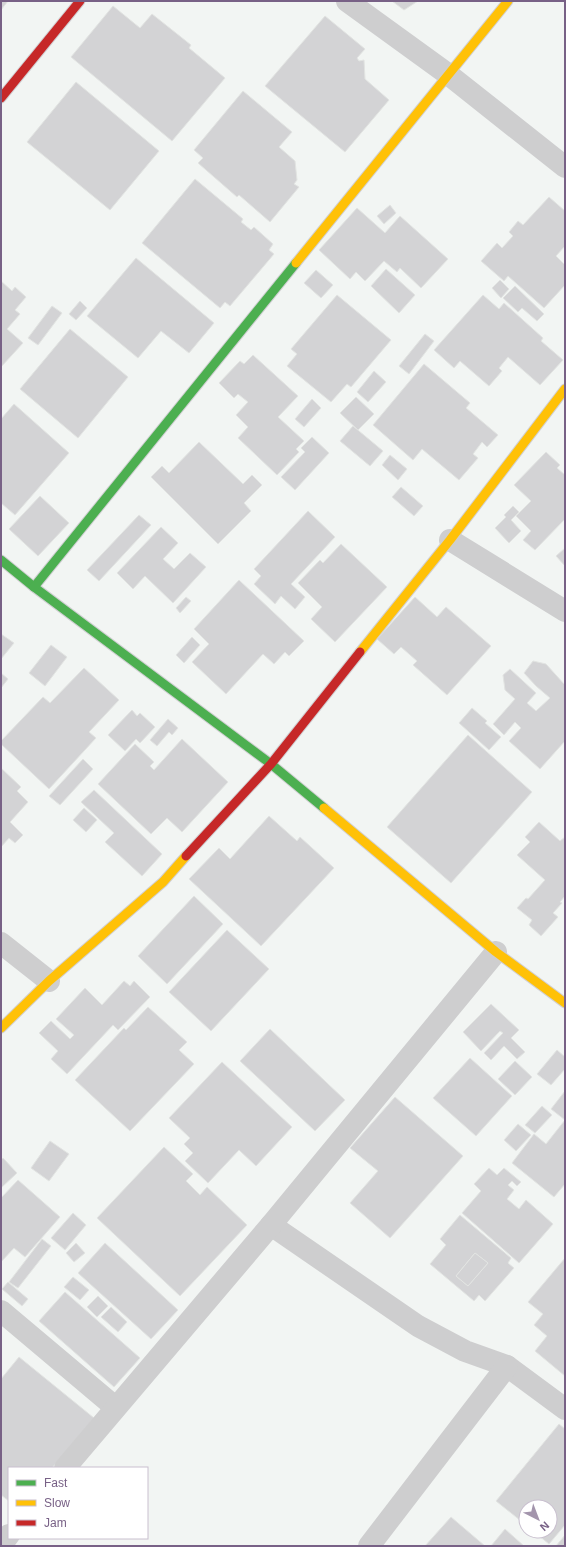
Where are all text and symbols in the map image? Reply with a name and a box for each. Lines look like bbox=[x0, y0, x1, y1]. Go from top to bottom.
legend bbox=[8, 1467, 148, 1539]
text: Fast bbox=[44, 1476, 68, 1490]
text: Slow bbox=[44, 1496, 70, 1510]
north arrow bbox=[518, 1499, 558, 1539]
text: Jam bbox=[44, 1516, 67, 1530]
text: N bbox=[538, 1519, 552, 1534]

